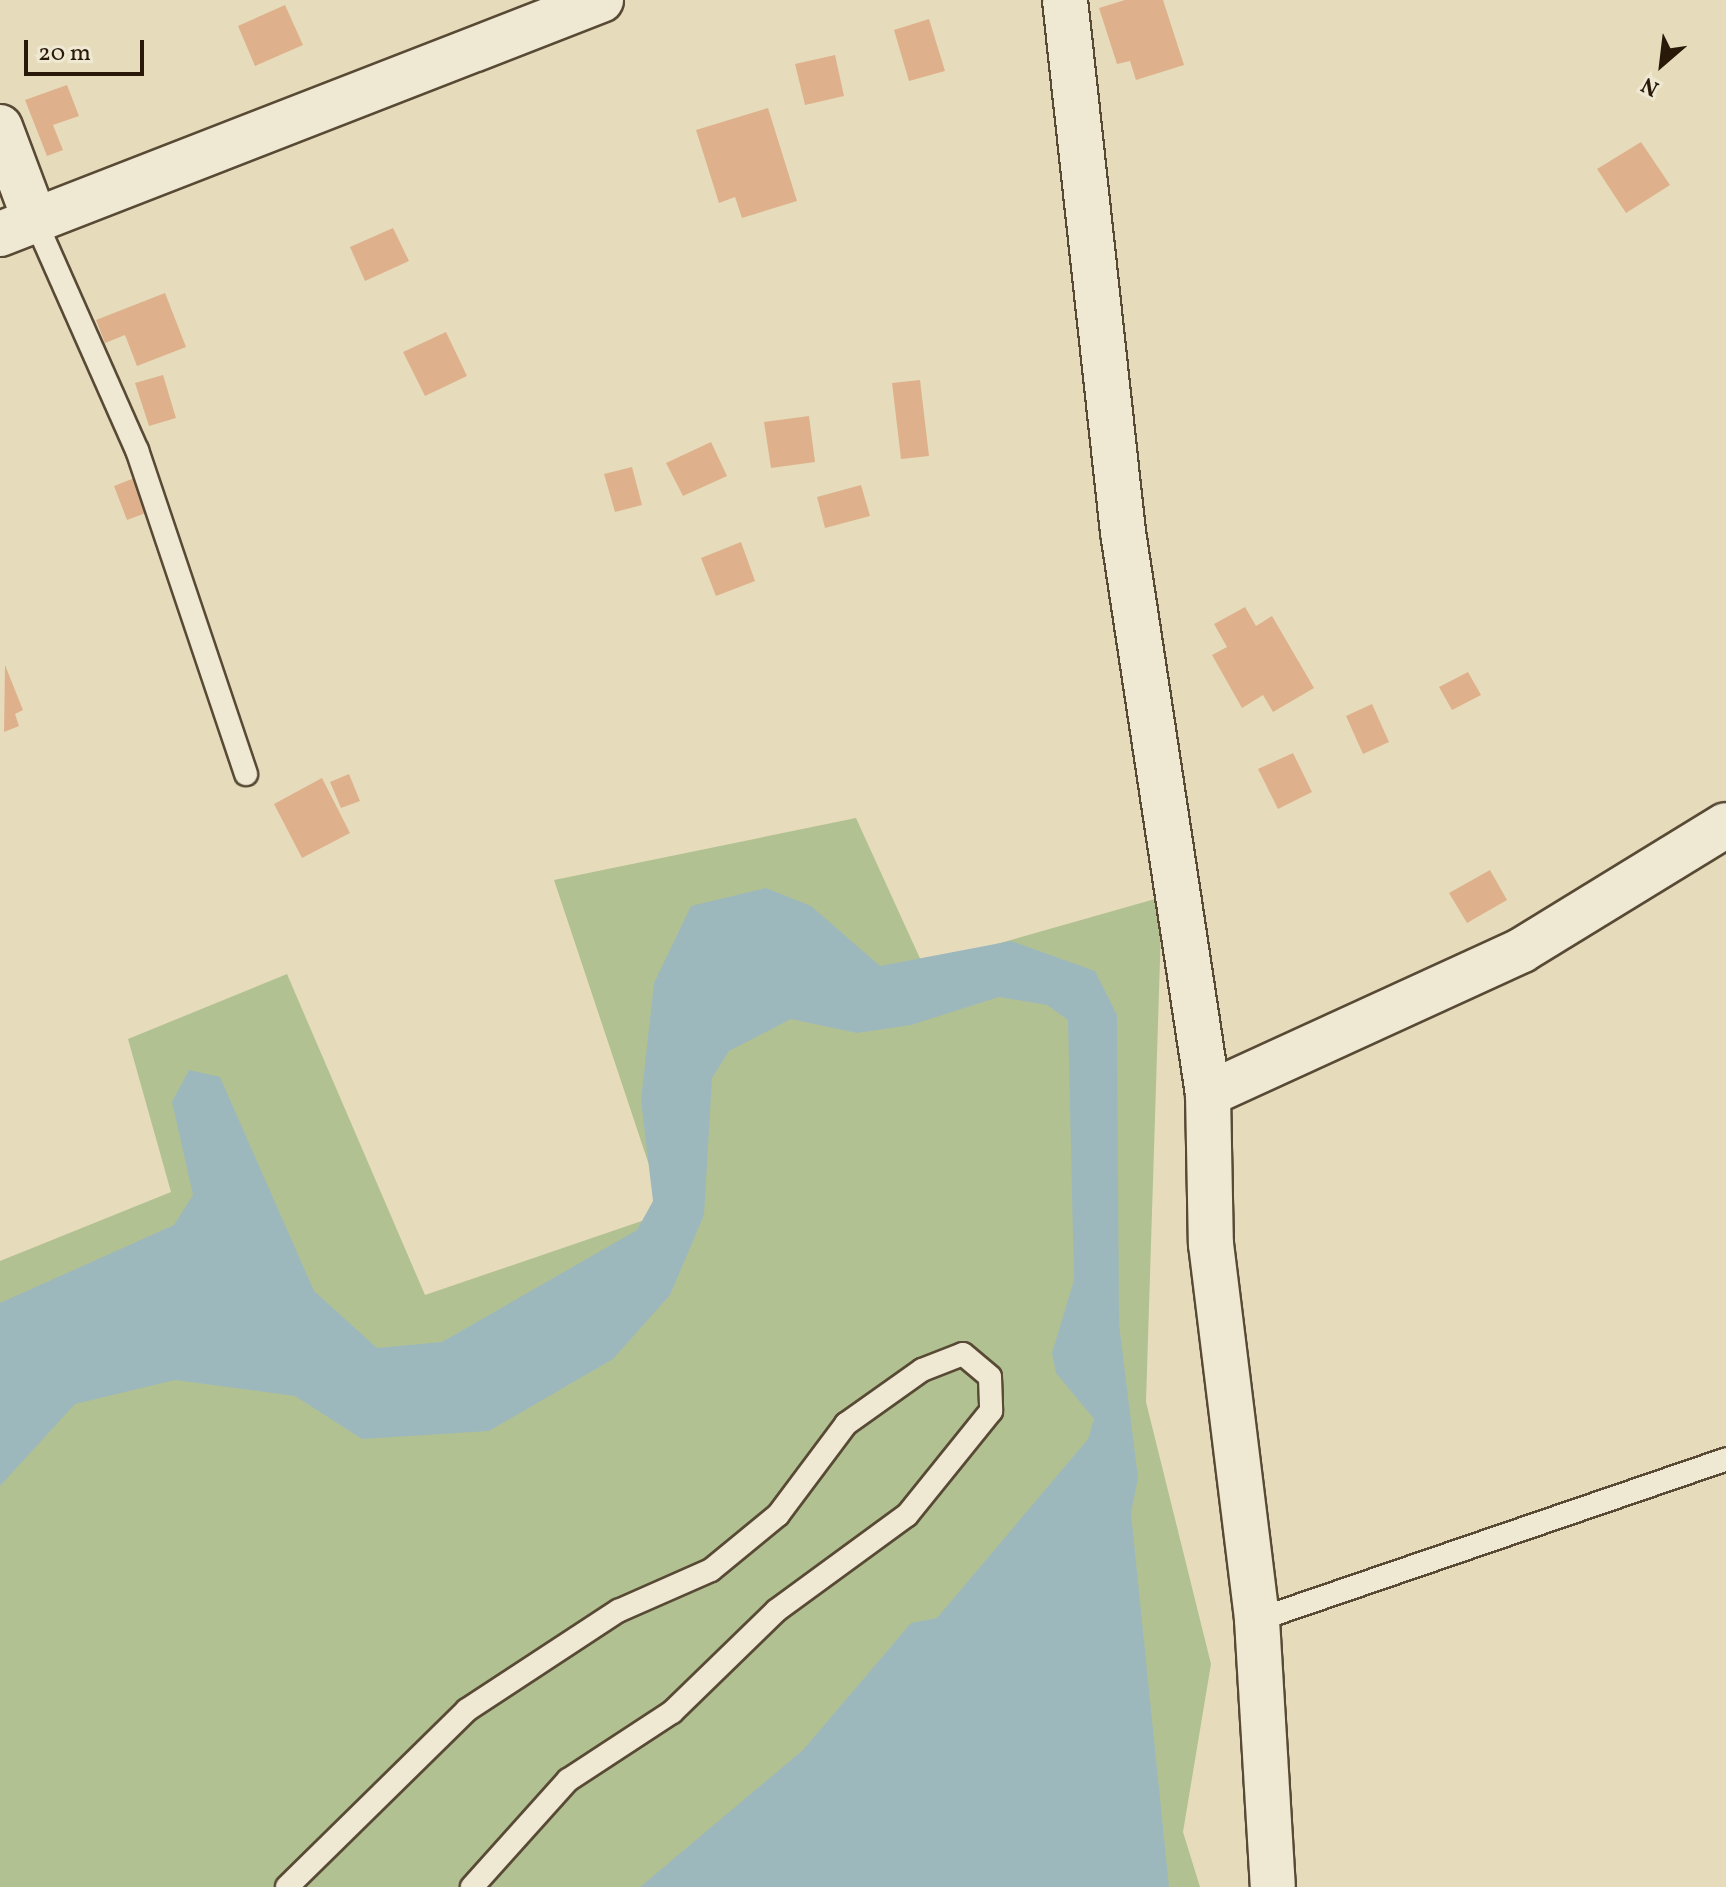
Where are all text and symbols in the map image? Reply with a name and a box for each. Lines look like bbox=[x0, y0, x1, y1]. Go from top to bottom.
scale bar bbox=[28, 24, 148, 74]
north arrow bbox=[1622, 24, 1702, 104]
text: 20 m bbox=[38, 37, 91, 71]
text: N bbox=[1636, 68, 1665, 103]

